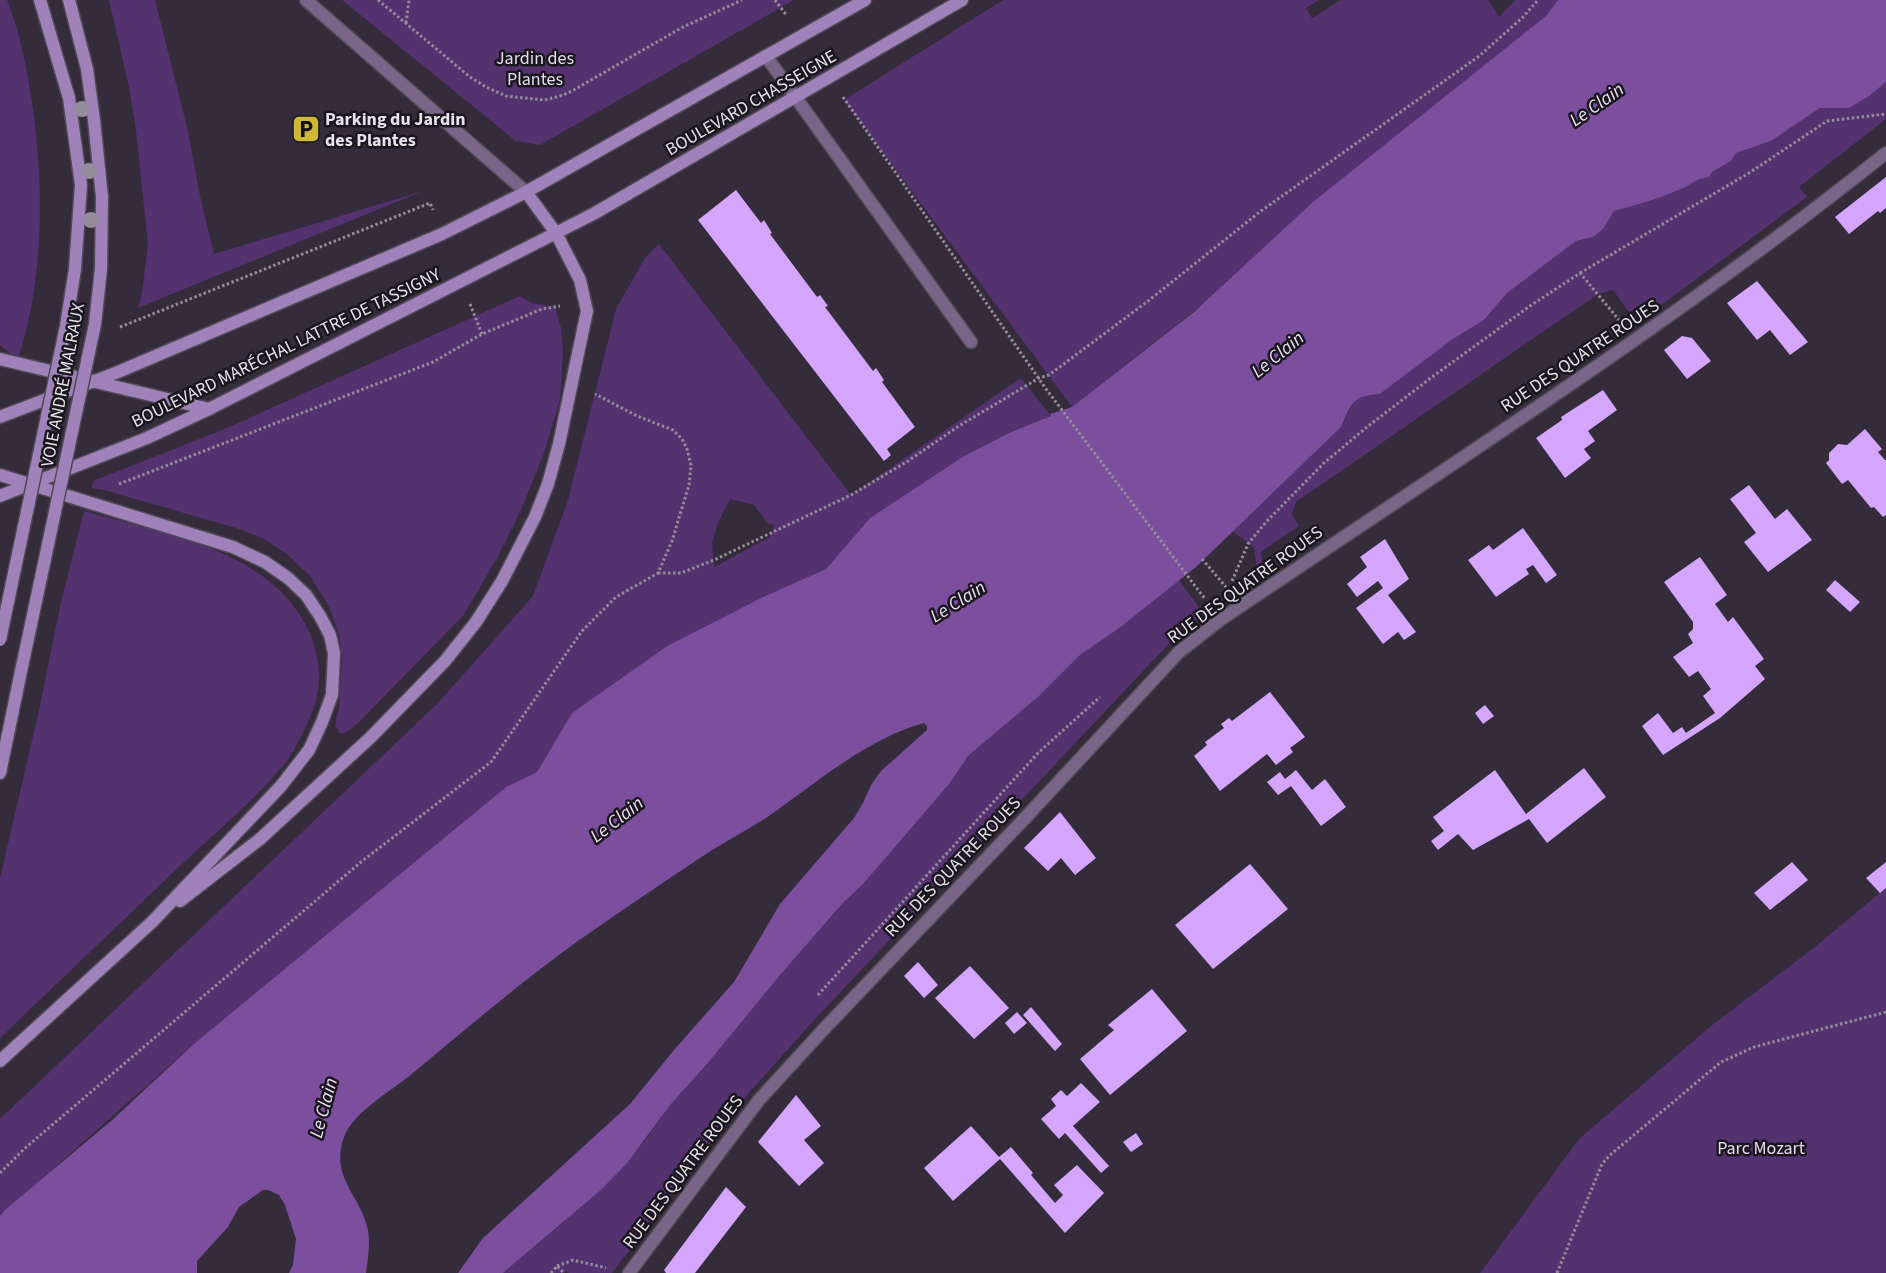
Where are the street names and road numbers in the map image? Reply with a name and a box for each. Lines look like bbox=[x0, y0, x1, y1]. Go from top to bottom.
street label: BOULEVARD CHASSEIGNE bbox=[661, 44, 841, 162]
street label: BOULEVARD MARÉCHAL LATTRE DE TASSIGNY bbox=[127, 262, 445, 434]
street label: RUE DES QUATRE ROUES bbox=[1496, 293, 1664, 419]
street label: VOIE ANDRÉ MALRAUX bbox=[35, 301, 91, 469]
street label: RUE DES QUATRE ROUES bbox=[1162, 520, 1328, 650]
street label: RUE DES QUATRE ROUES bbox=[879, 791, 1027, 943]
street label: RUE DES QUATRE ROUES bbox=[617, 1090, 749, 1254]

